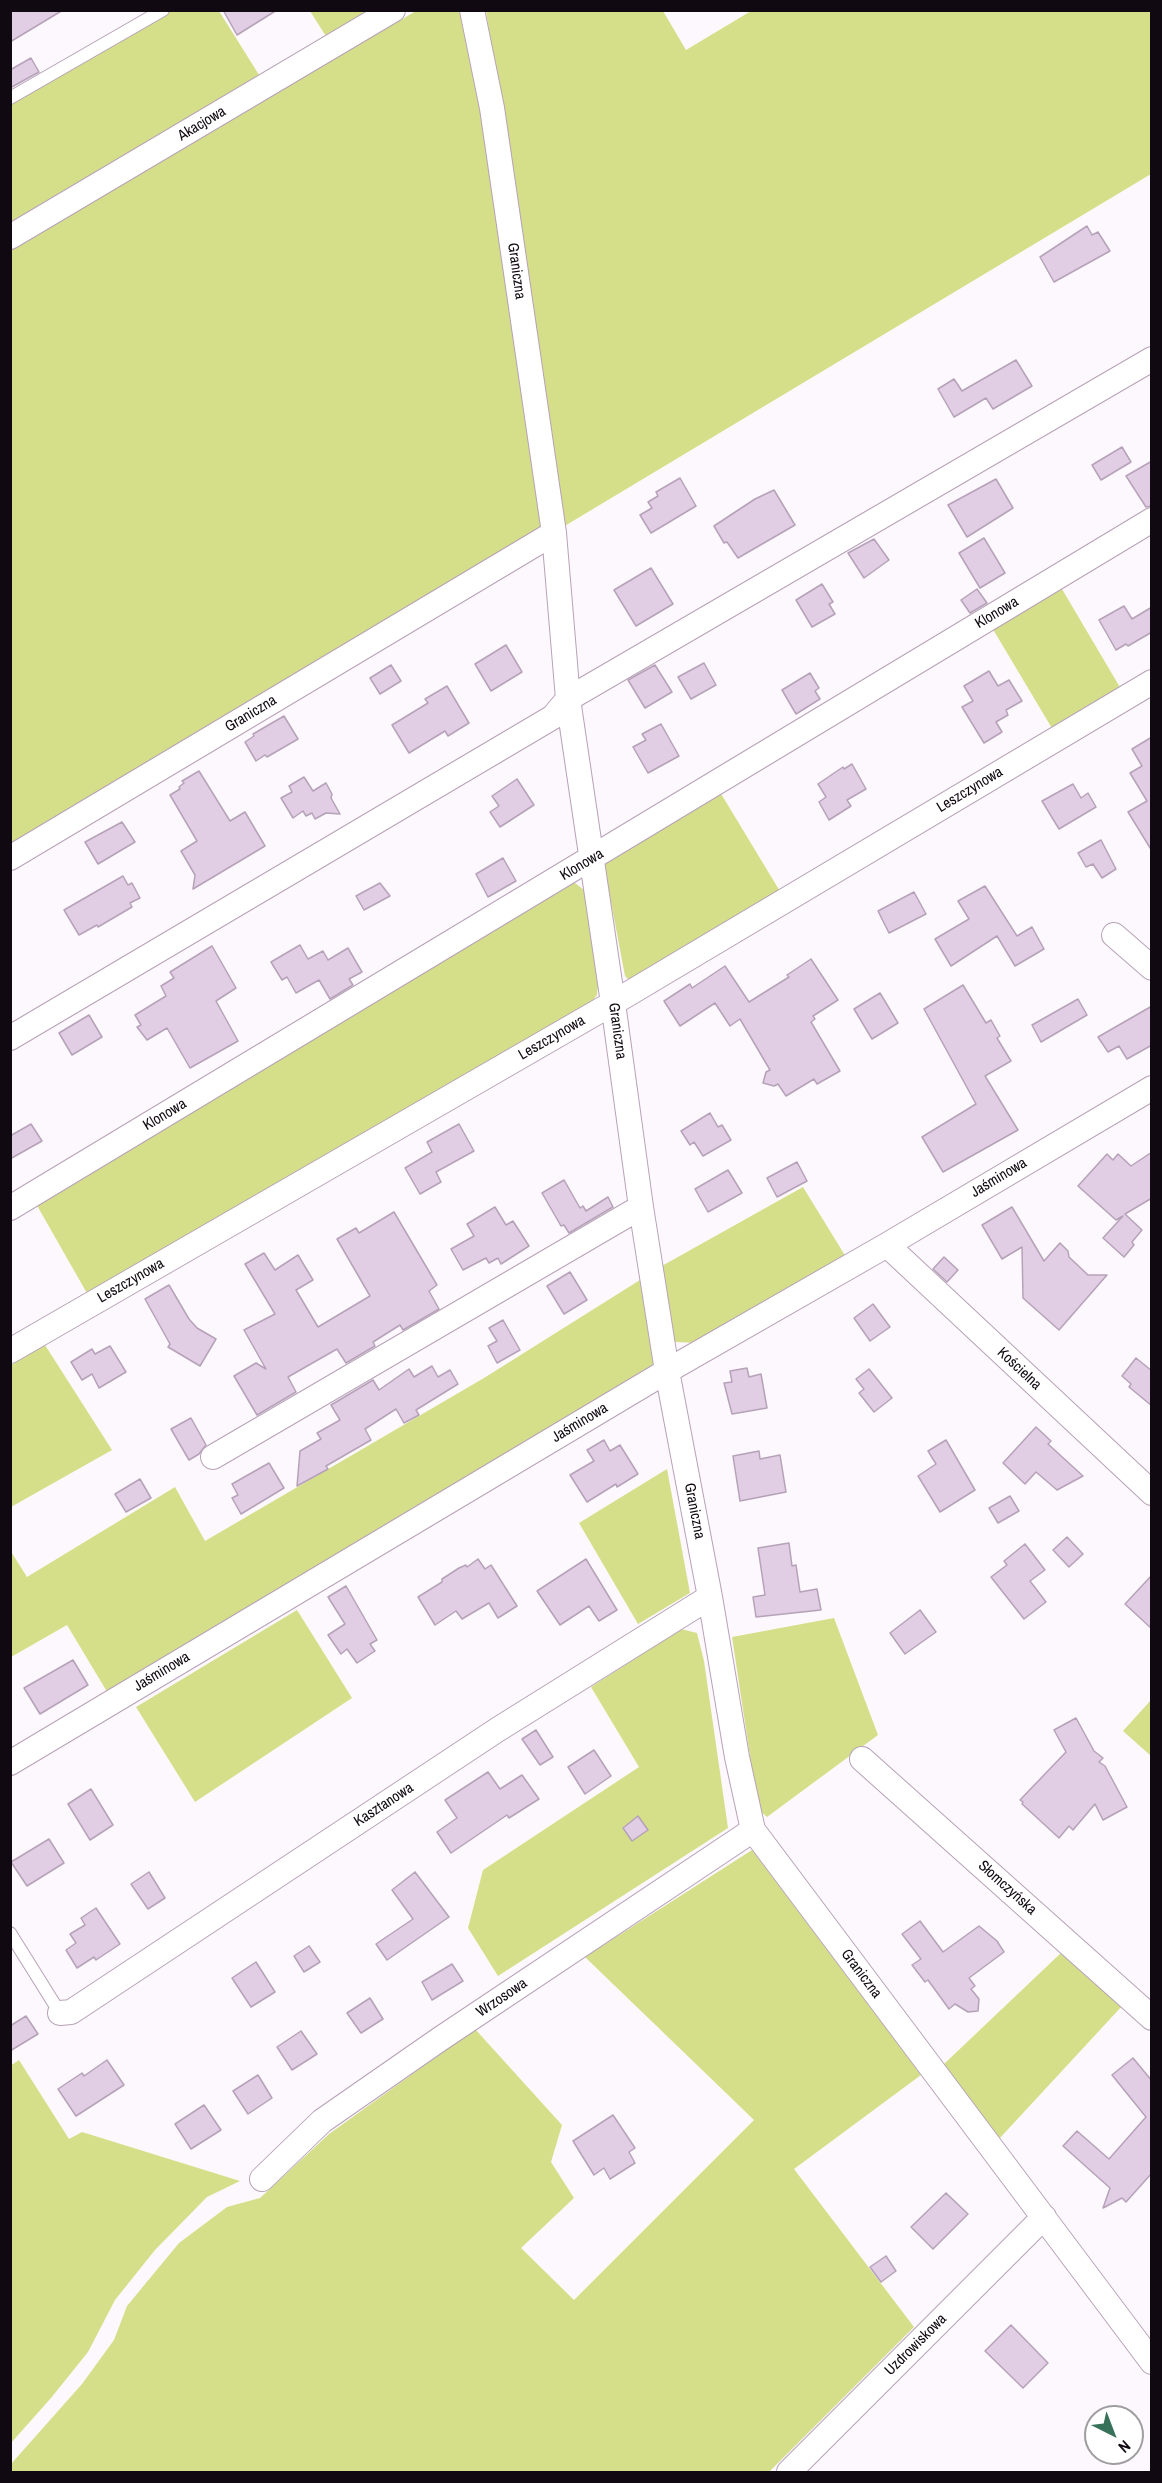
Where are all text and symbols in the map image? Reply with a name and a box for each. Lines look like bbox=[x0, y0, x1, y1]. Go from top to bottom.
street label: Akacjowa bbox=[175, 103, 229, 145]
street label: Graniczna bbox=[503, 242, 529, 300]
street label: Klonowa bbox=[972, 593, 1022, 633]
street label: Graniczna bbox=[222, 692, 280, 736]
street label: Leszczynowa bbox=[934, 763, 1006, 817]
street label: Klonowa bbox=[557, 845, 607, 885]
street label: Graniczna bbox=[604, 1002, 630, 1060]
street label: Leszczynowa bbox=[516, 1012, 588, 1064]
street label: Klonowa bbox=[140, 1095, 190, 1135]
street label: Jaśminowa bbox=[968, 1154, 1030, 1202]
street label: Leszczynowa bbox=[95, 1255, 167, 1307]
street label: Kościelna bbox=[993, 1344, 1045, 1394]
street label: Jaśminowa bbox=[549, 1399, 611, 1447]
street label: Graniczna bbox=[680, 1481, 708, 1541]
street label: Jaśminowa bbox=[131, 1648, 193, 1696]
street label: Kasztanowa bbox=[351, 1779, 417, 1831]
street label: Słomczyńska bbox=[974, 1857, 1040, 1919]
street label: Graniczna bbox=[837, 1946, 885, 2002]
street label: Wrzosowa bbox=[473, 1975, 531, 2021]
street label: Uzdrowiskowa bbox=[881, 2310, 951, 2380]
north arrow bbox=[1084, 2405, 1144, 2465]
text: N bbox=[1114, 2436, 1136, 2458]

